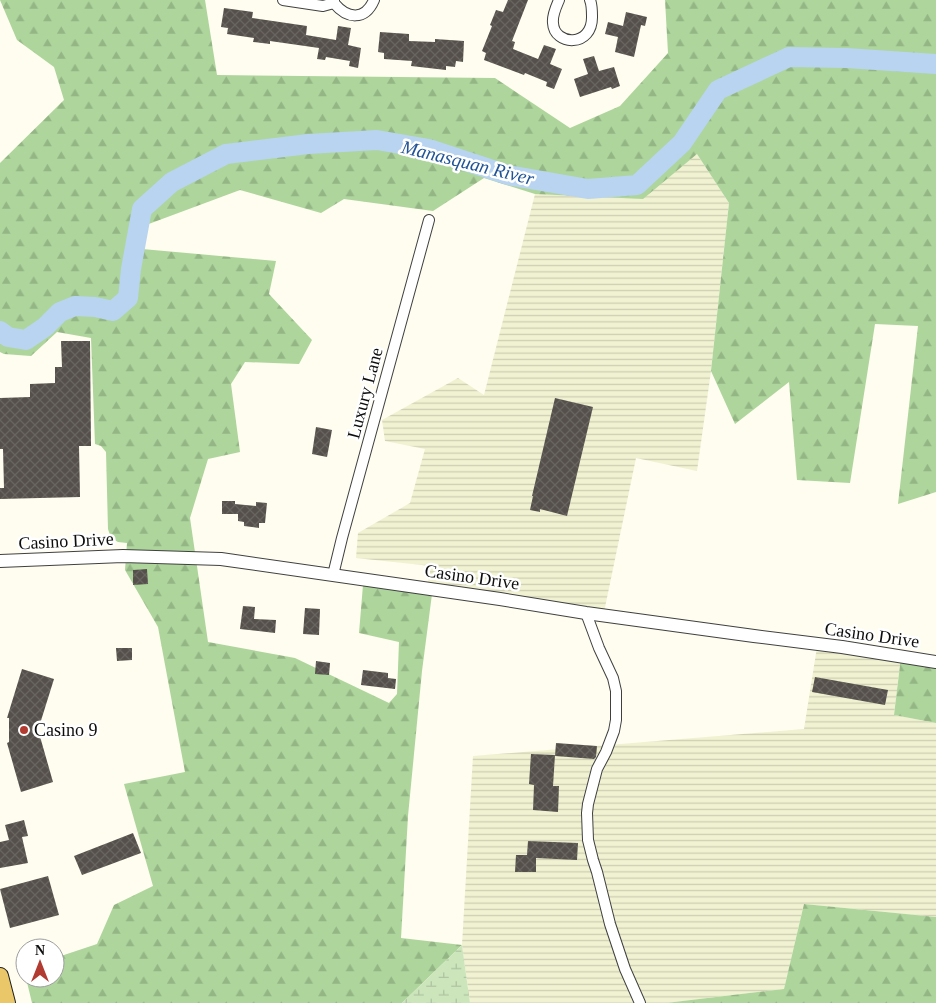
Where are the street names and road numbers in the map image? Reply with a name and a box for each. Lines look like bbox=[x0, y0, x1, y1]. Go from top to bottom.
street label: Luxury Lane bbox=[343, 345, 387, 441]
street label: Casino Drive bbox=[18, 529, 114, 553]
street label: Casino Drive bbox=[423, 560, 521, 594]
street label: Casino Drive bbox=[823, 618, 921, 652]

